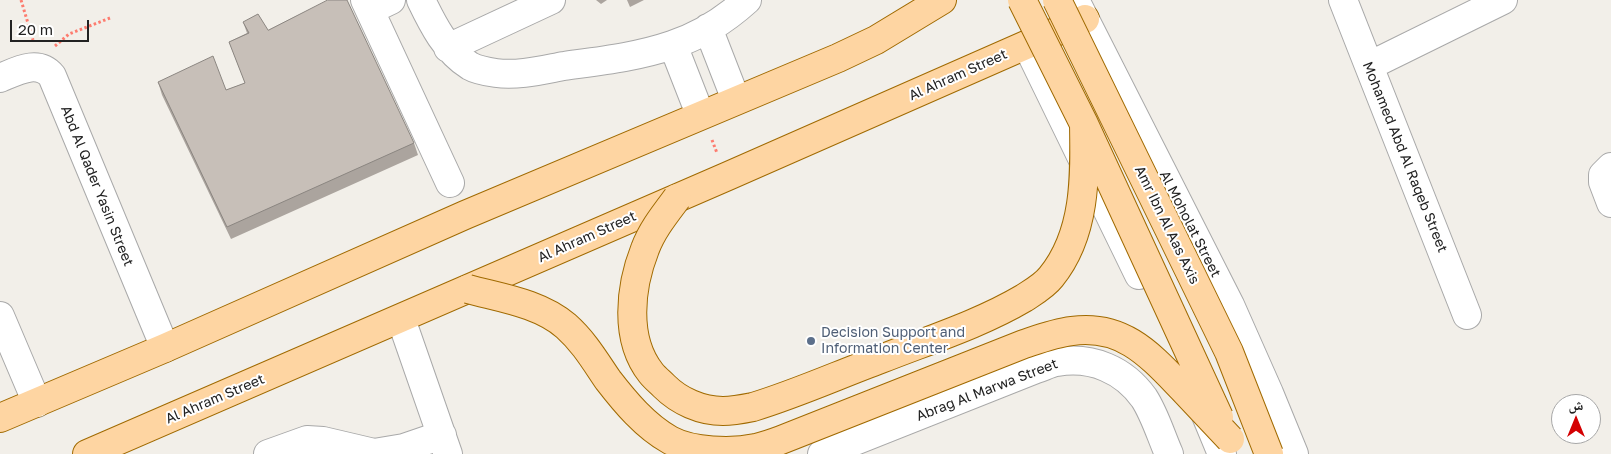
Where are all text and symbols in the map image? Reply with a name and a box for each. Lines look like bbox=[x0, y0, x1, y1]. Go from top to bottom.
scale bar bbox=[12, 10, 91, 42]
text: 20 m bbox=[18, 20, 53, 38]
street label: Al Ahram Street bbox=[906, 46, 1010, 104]
street label: Mohamed Abd Al Raqeb Street bbox=[1359, 59, 1451, 255]
street label: Abd Al Qader Yasin Street bbox=[57, 103, 137, 269]
street label: Amr Ibn Al Aas Axis bbox=[1131, 163, 1203, 287]
street label: Al Moholat Street bbox=[1156, 168, 1224, 280]
street label: Al Ahram Street bbox=[535, 208, 639, 266]
place label: Decision Support and Information Center bbox=[821, 325, 965, 358]
marker: Decision Support and Information Center bbox=[805, 335, 817, 347]
street label: Abrag Al Marwa Street bbox=[914, 355, 1060, 425]
street label: Al Ahram Street bbox=[163, 371, 267, 427]
north arrow bbox=[1551, 394, 1601, 444]
text: ش bbox=[1569, 396, 1583, 413]

